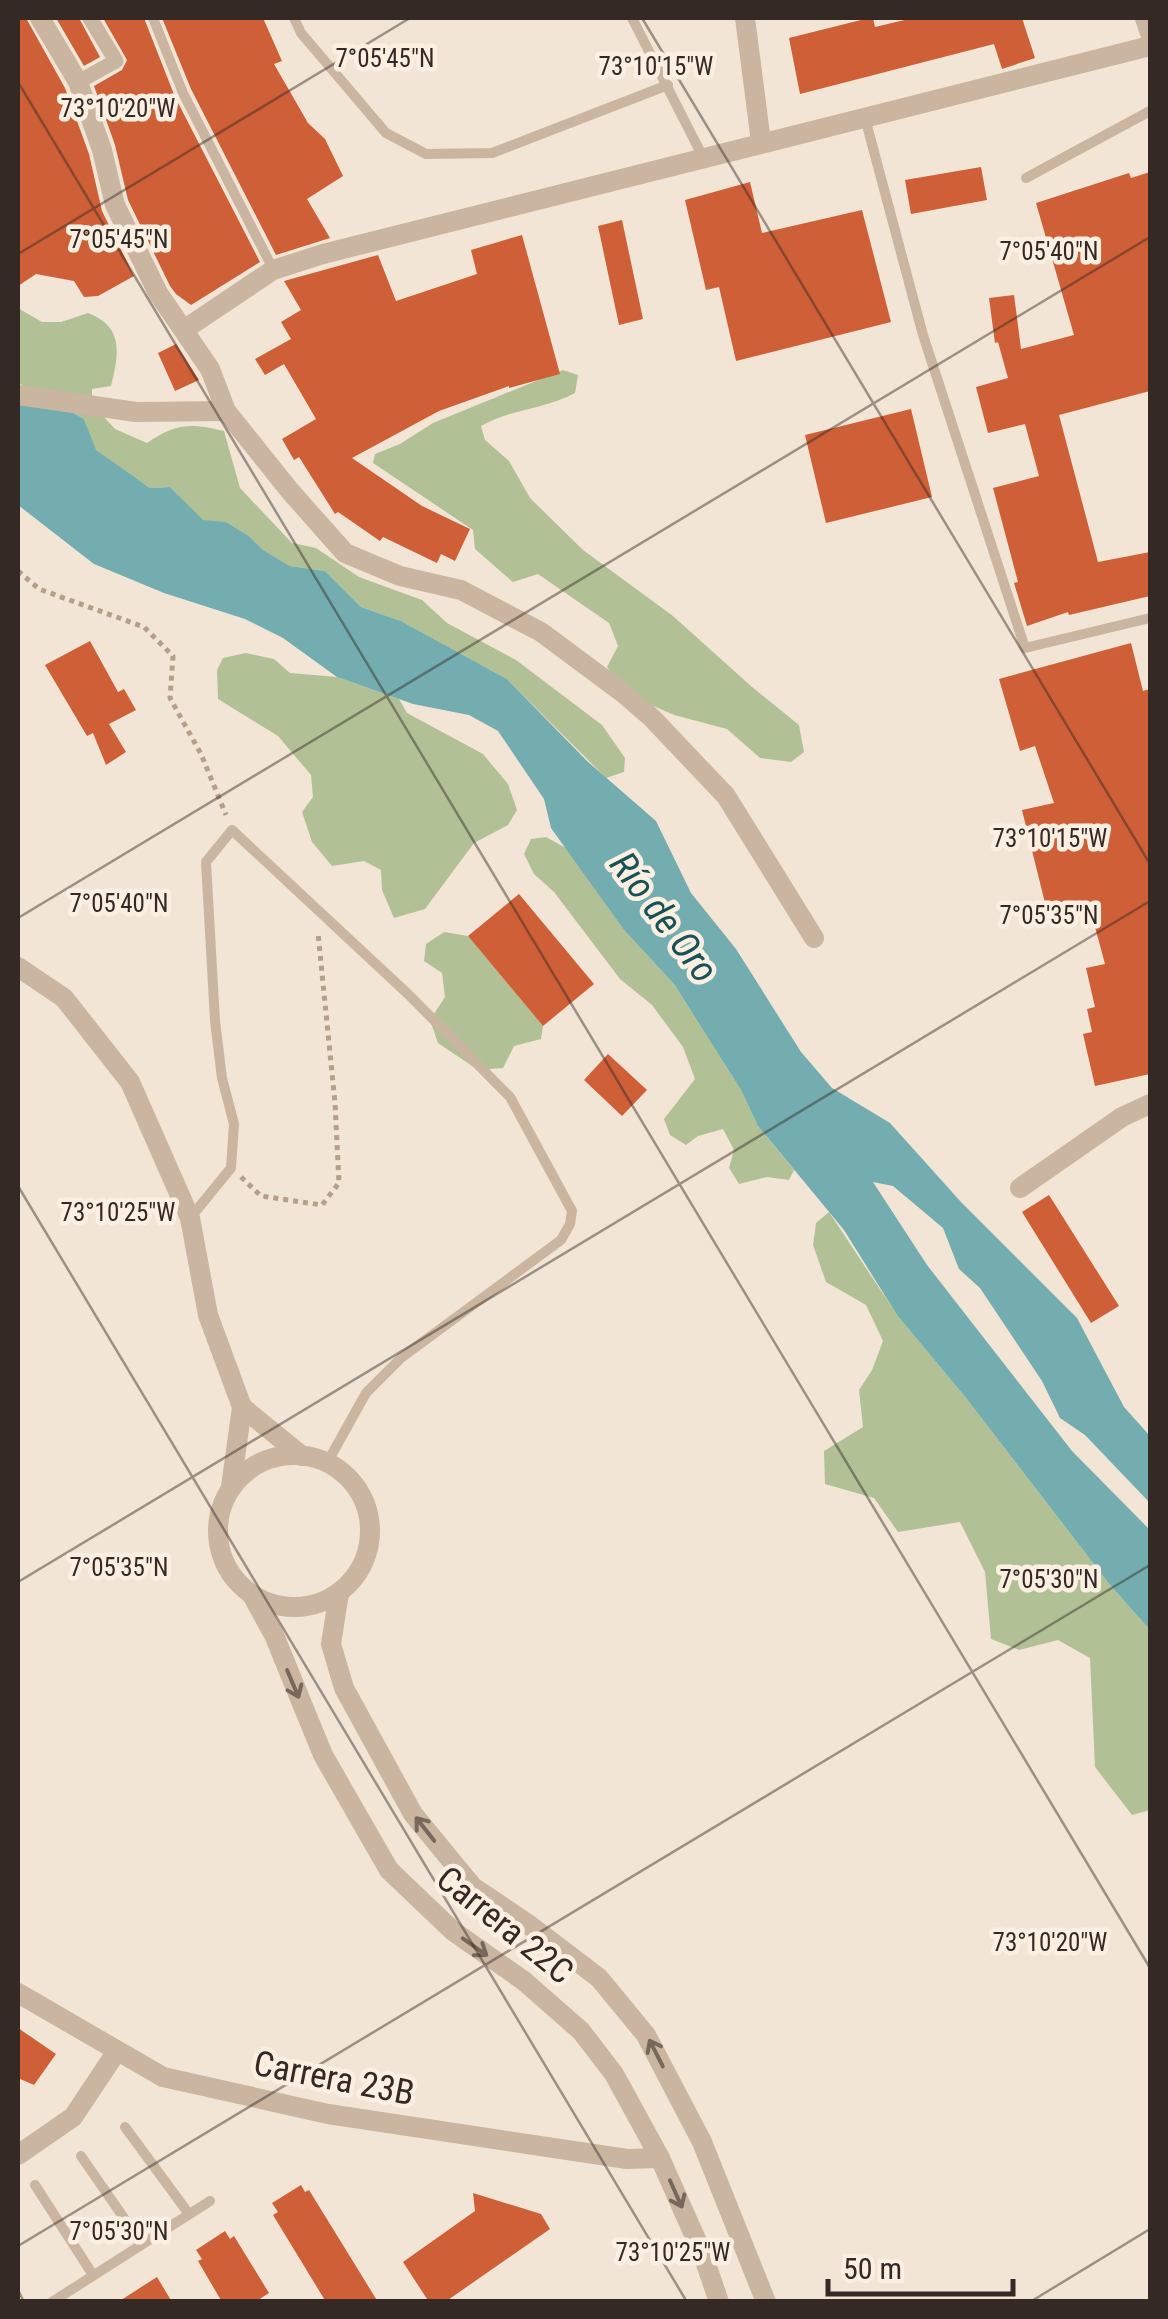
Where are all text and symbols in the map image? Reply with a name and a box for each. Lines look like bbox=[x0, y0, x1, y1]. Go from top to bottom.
text: 7°05'45"N bbox=[336, 44, 434, 73]
text: 73°10'15"W bbox=[599, 52, 713, 81]
text: 73°10'20"W bbox=[61, 94, 175, 123]
text: 7°05'45"N bbox=[70, 225, 168, 254]
text: 7°05'40"N bbox=[1000, 237, 1098, 266]
text: 73°10'15"W bbox=[993, 824, 1107, 853]
water label: Río de Oro bbox=[601, 843, 727, 991]
text: 7°05'40"N bbox=[70, 889, 168, 918]
text: 7°05'35"N bbox=[1000, 901, 1098, 930]
text: 73°10'25"W bbox=[61, 1198, 175, 1227]
text: 7°05'35"N bbox=[70, 1553, 168, 1582]
text: 7°05'30"N bbox=[1000, 1565, 1098, 1594]
one-way arrow bbox=[285, 1668, 303, 1699]
one-way arrow bbox=[414, 1817, 436, 1843]
street label: Carrera 22C bbox=[428, 1858, 581, 1993]
text: 73°10'20"W bbox=[993, 1928, 1107, 1957]
one-way arrow bbox=[460, 1936, 488, 1957]
one-way arrow bbox=[646, 2038, 665, 2068]
street label: Carrera 23B bbox=[250, 2043, 418, 2114]
one-way arrow bbox=[668, 2178, 686, 2209]
text: 7°05'30"N bbox=[70, 2217, 168, 2246]
scale bar bbox=[828, 2234, 1013, 2296]
text: 73°10'25"W bbox=[616, 2238, 730, 2267]
text: 50 m bbox=[843, 2251, 902, 2286]

